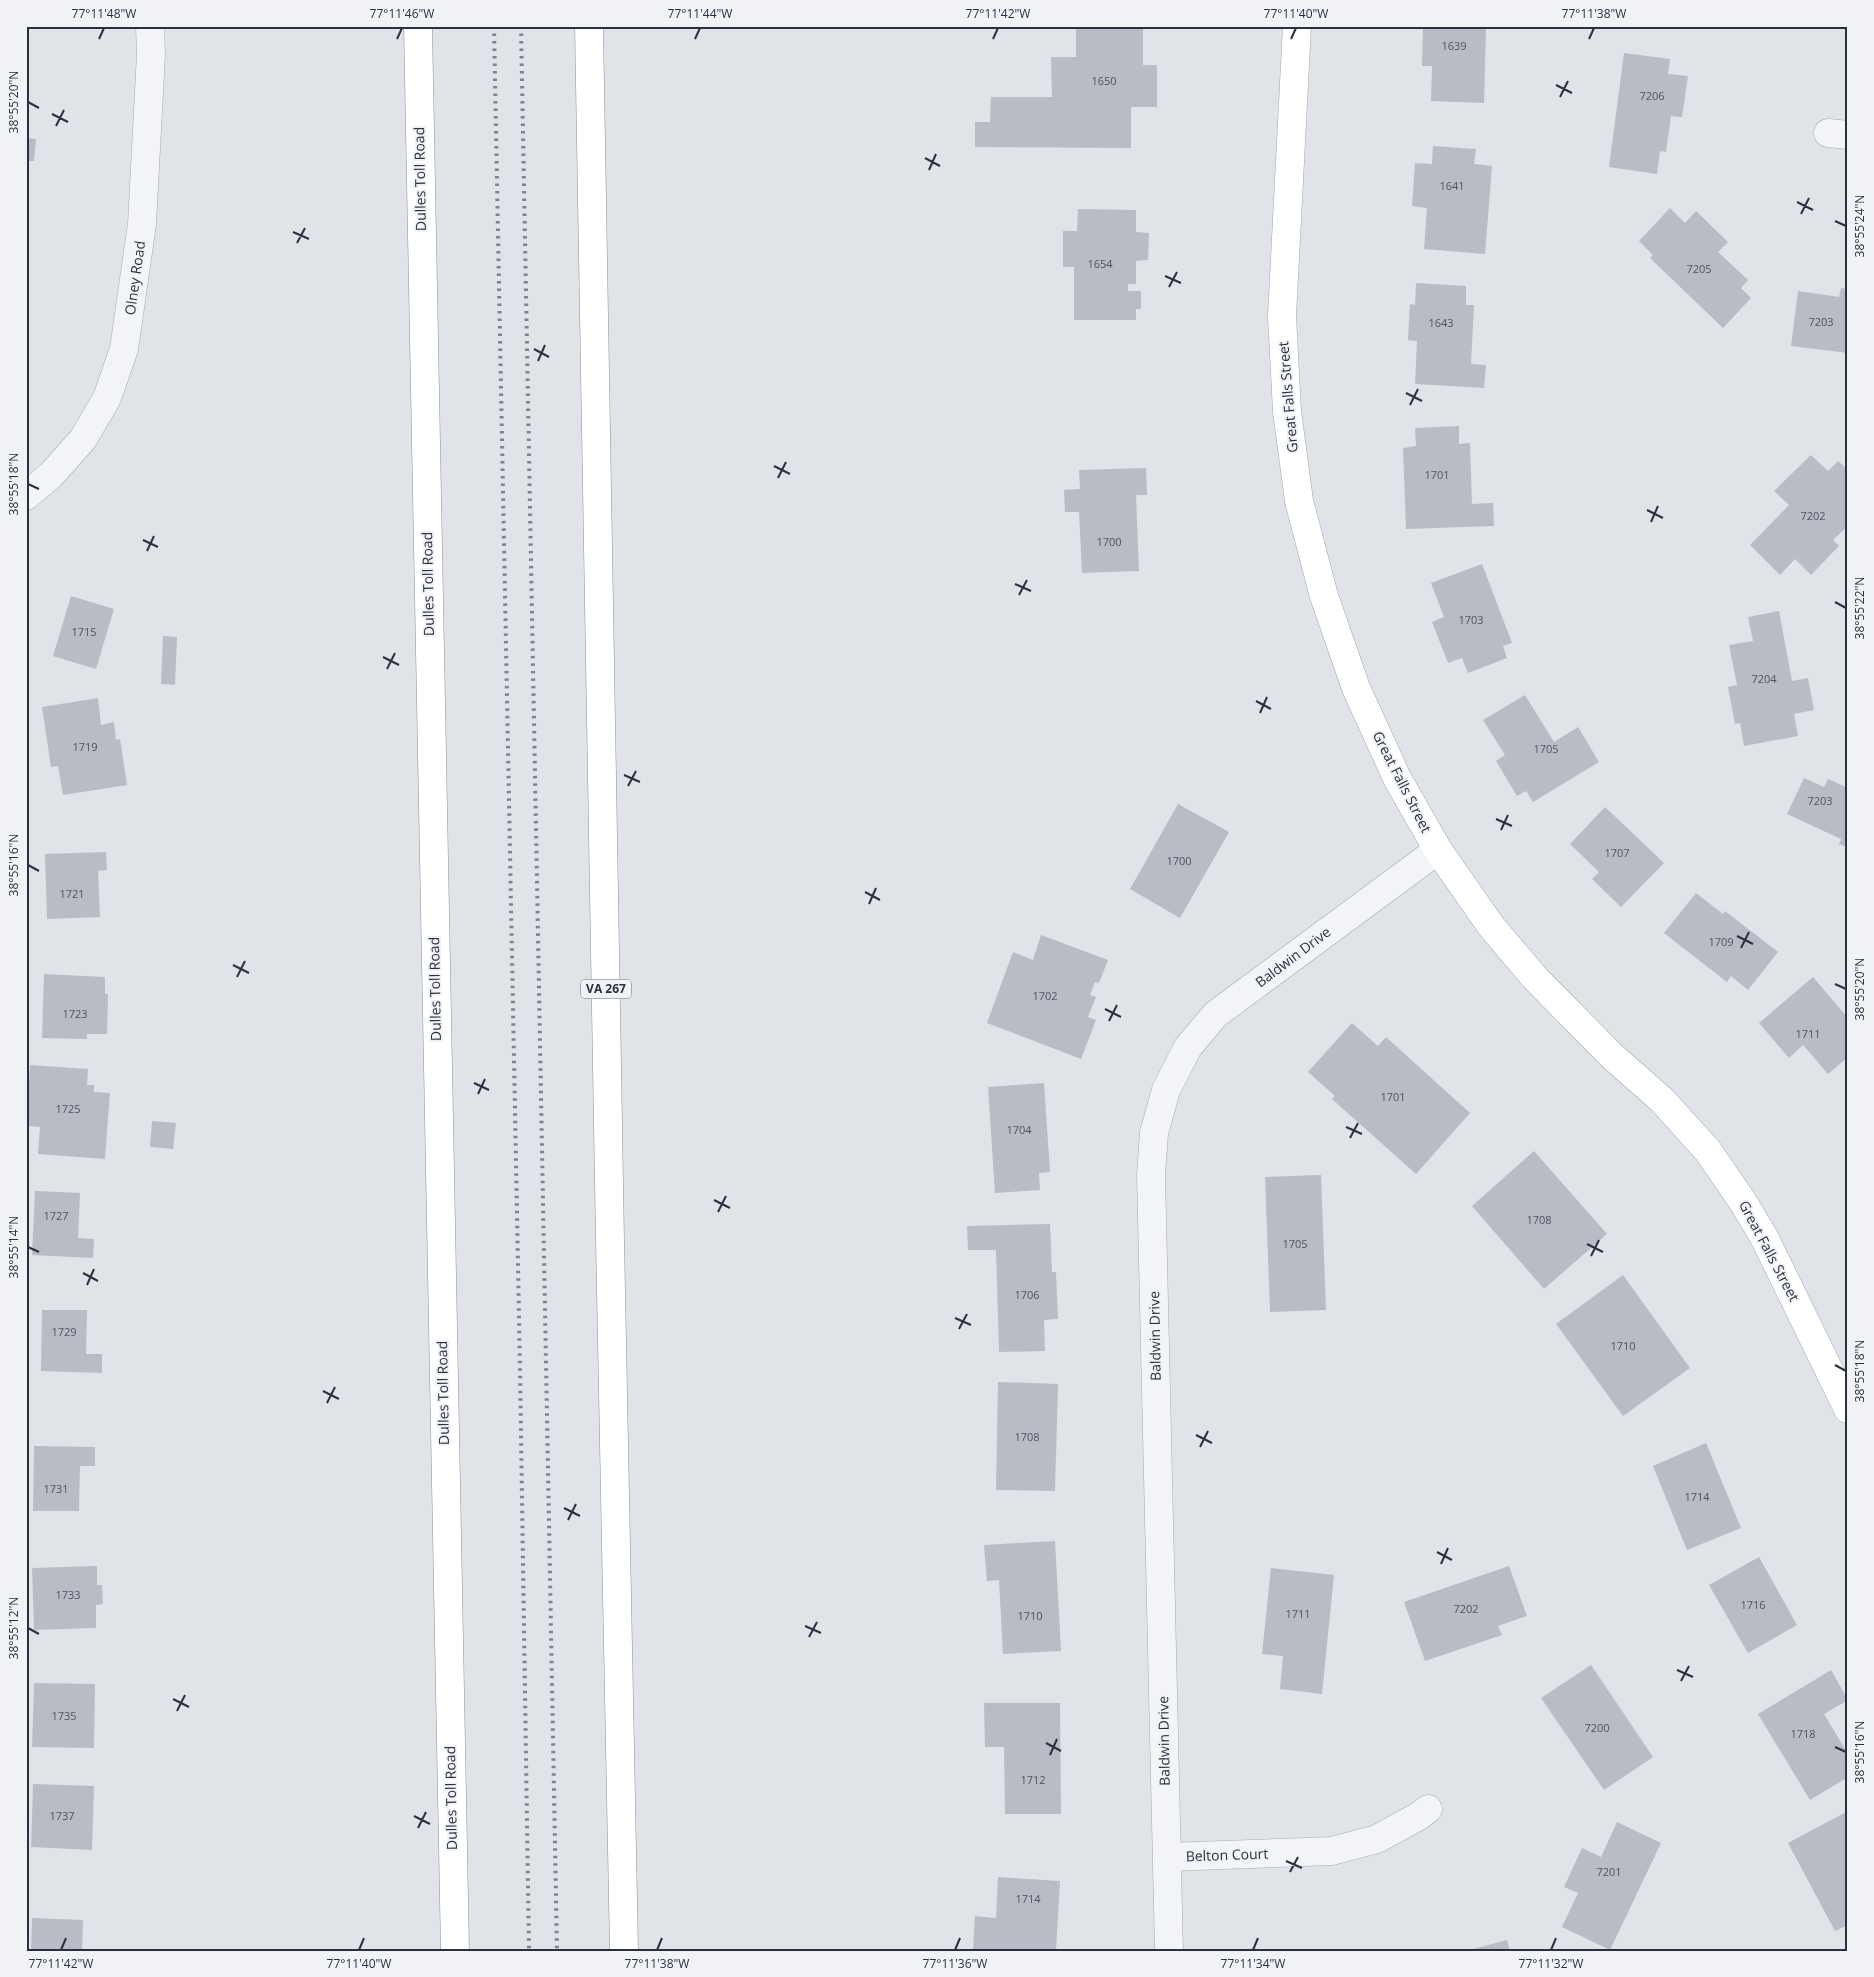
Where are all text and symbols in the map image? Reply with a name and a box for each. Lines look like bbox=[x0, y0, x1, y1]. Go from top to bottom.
text: 77°11'48"W bbox=[72, 5, 136, 22]
text: 77°11'46"W bbox=[370, 5, 434, 22]
text: 77°11'44"W bbox=[668, 5, 732, 22]
text: 77°11'42"W bbox=[966, 5, 1030, 22]
text: 77°11'40"W bbox=[1264, 5, 1328, 22]
text: 77°11'38"W bbox=[1562, 5, 1626, 22]
house number: 1639 bbox=[1441, 38, 1467, 53]
text: 38°55'20"N bbox=[5, 71, 22, 133]
house number: 1650 bbox=[1091, 73, 1117, 88]
house number: 7206 bbox=[1639, 88, 1665, 103]
street label: Dulles Toll Road bbox=[409, 127, 430, 231]
house number: 1641 bbox=[1439, 178, 1465, 193]
text: 38°55'24"N bbox=[1851, 195, 1868, 257]
street label: Olney Road bbox=[120, 240, 149, 316]
house number: 1654 bbox=[1087, 256, 1113, 271]
house number: 7205 bbox=[1686, 261, 1712, 276]
house number: 7203 bbox=[1808, 314, 1834, 329]
house number: 1643 bbox=[1428, 315, 1454, 330]
street label: Great Falls Street bbox=[1273, 341, 1302, 453]
text: 38°55'18"N bbox=[5, 453, 22, 515]
house number: 1701 bbox=[1424, 467, 1450, 482]
house number: 7202 bbox=[1800, 508, 1826, 523]
street label: Dulles Toll Road bbox=[417, 532, 438, 636]
house number: 1700 bbox=[1096, 534, 1122, 549]
text: 38°55'22"N bbox=[1851, 577, 1868, 639]
house number: 1703 bbox=[1458, 612, 1484, 627]
house number: 1715 bbox=[71, 624, 97, 639]
house number: 7204 bbox=[1751, 671, 1777, 686]
street label: Great Falls Street bbox=[1369, 728, 1436, 836]
house number: 1719 bbox=[72, 739, 98, 754]
house number: 1705 bbox=[1533, 741, 1559, 756]
house number: 7203 bbox=[1807, 793, 1833, 808]
text: 38°55'16"N bbox=[5, 834, 22, 896]
house number: 1707 bbox=[1604, 845, 1630, 860]
house number: 1700 bbox=[1166, 853, 1192, 868]
house number: 1721 bbox=[59, 886, 85, 901]
street label: Baldwin Drive bbox=[1251, 922, 1334, 991]
house number: 1709 bbox=[1708, 934, 1734, 949]
street label: Dulles Toll Road bbox=[424, 937, 445, 1041]
text: 38°55'20"N bbox=[1851, 958, 1868, 1020]
road number: VA 267 bbox=[581, 980, 631, 999]
house number: 1702 bbox=[1032, 988, 1058, 1003]
house number: 1723 bbox=[62, 1006, 88, 1021]
house number: 1711 bbox=[1795, 1026, 1821, 1041]
house number: 1701 bbox=[1380, 1089, 1406, 1104]
house number: 1725 bbox=[55, 1101, 81, 1116]
house number: 1704 bbox=[1006, 1122, 1032, 1137]
street label: Great Falls Street bbox=[1735, 1197, 1804, 1305]
house number: 1727 bbox=[43, 1208, 69, 1223]
house number: 1708 bbox=[1526, 1212, 1552, 1227]
text: 38°55'14"N bbox=[5, 1216, 22, 1278]
house number: 1705 bbox=[1282, 1236, 1308, 1251]
house number: 1706 bbox=[1014, 1287, 1040, 1302]
street label: Baldwin Drive bbox=[1144, 1291, 1165, 1381]
house number: 1729 bbox=[51, 1324, 77, 1339]
house number: 1710 bbox=[1610, 1338, 1636, 1353]
text: 38°55'18"N bbox=[1851, 1340, 1868, 1402]
street label: Dulles Toll Road bbox=[432, 1341, 453, 1445]
house number: 1708 bbox=[1014, 1429, 1040, 1444]
house number: 1731 bbox=[43, 1481, 69, 1496]
house number: 1714 bbox=[1684, 1489, 1710, 1504]
house number: 1733 bbox=[55, 1587, 81, 1602]
text: 38°55'12"N bbox=[5, 1597, 22, 1659]
house number: 1716 bbox=[1740, 1597, 1766, 1612]
house number: 7202 bbox=[1453, 1601, 1479, 1616]
house number: 1711 bbox=[1285, 1606, 1311, 1621]
house number: 1710 bbox=[1017, 1608, 1043, 1623]
street label: Baldwin Drive bbox=[1153, 1696, 1174, 1786]
house number: 1735 bbox=[51, 1708, 77, 1723]
house number: 7200 bbox=[1584, 1720, 1610, 1735]
text: 38°55'16"N bbox=[1851, 1721, 1868, 1783]
house number: 1718 bbox=[1790, 1726, 1816, 1741]
street label: Dulles Toll Road bbox=[440, 1746, 461, 1850]
house number: 1712 bbox=[1020, 1772, 1046, 1787]
house number: 1737 bbox=[49, 1808, 75, 1823]
street label: Belton Court bbox=[1185, 1844, 1269, 1865]
house number: 7201 bbox=[1596, 1864, 1622, 1879]
house number: 1714 bbox=[1015, 1891, 1041, 1906]
text: 77°11'42"W bbox=[29, 1955, 93, 1972]
text: 77°11'40"W bbox=[327, 1955, 391, 1972]
text: 77°11'38"W bbox=[625, 1955, 689, 1972]
text: 77°11'36"W bbox=[923, 1955, 987, 1972]
text: 77°11'34"W bbox=[1221, 1955, 1285, 1972]
text: 77°11'32"W bbox=[1519, 1955, 1583, 1972]

